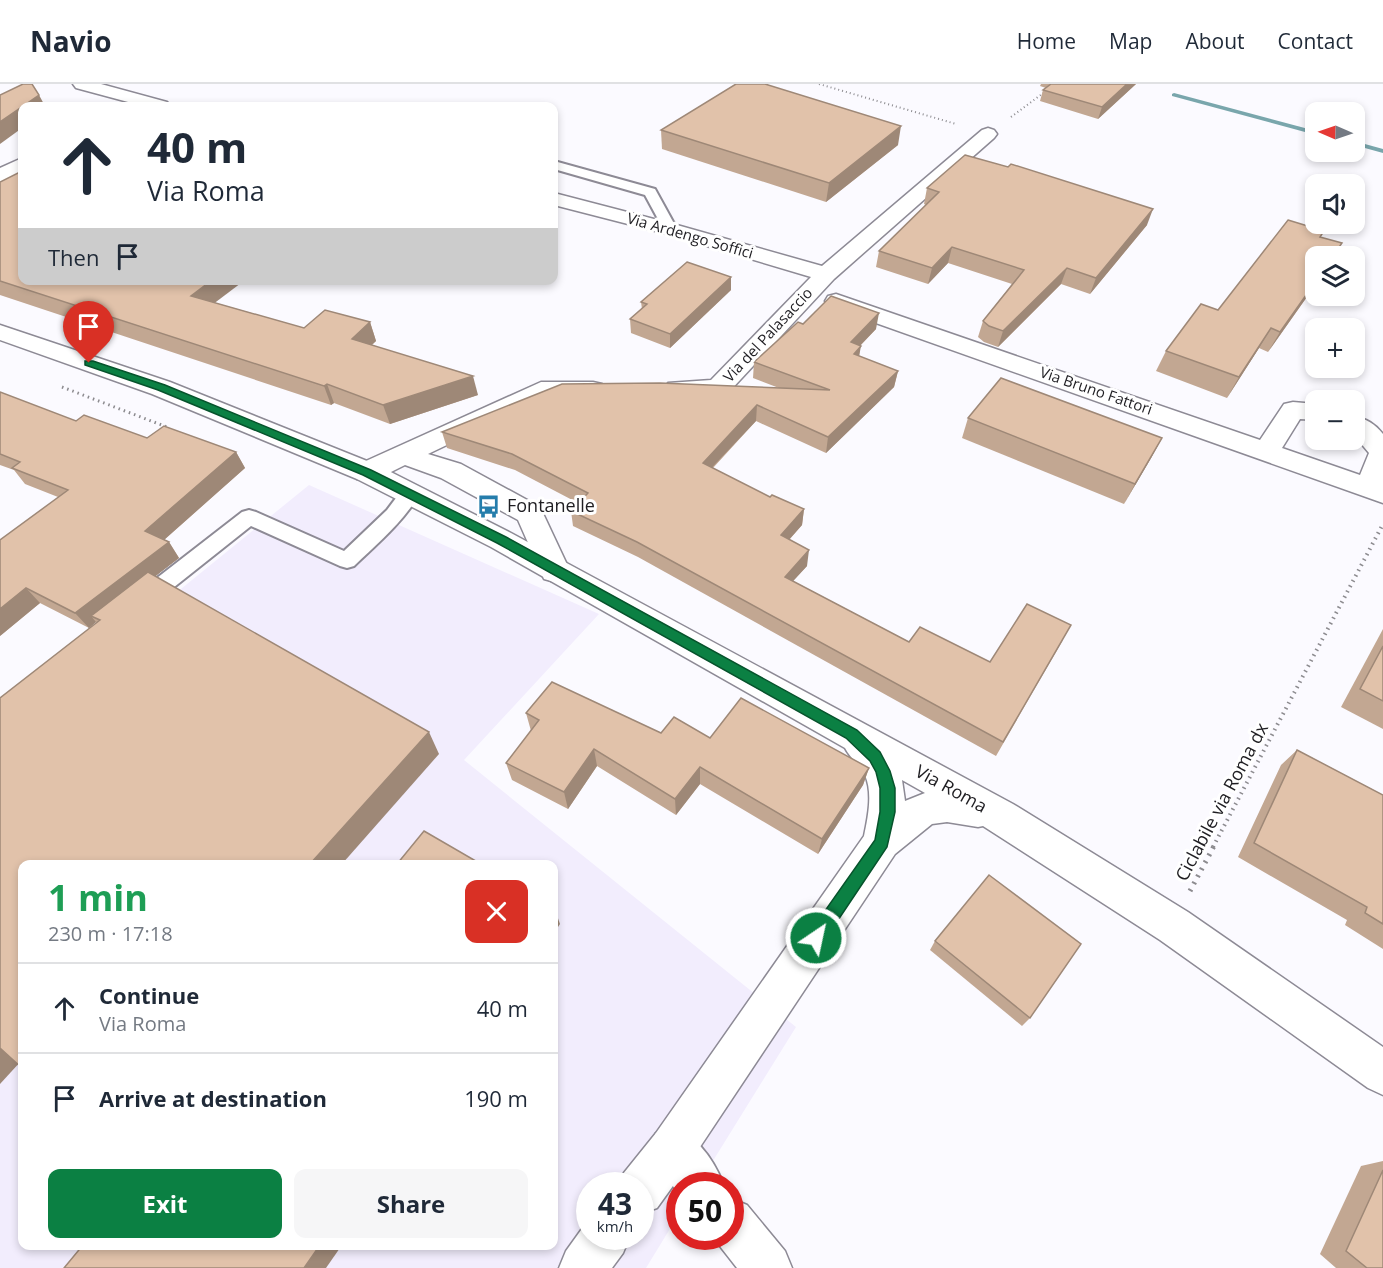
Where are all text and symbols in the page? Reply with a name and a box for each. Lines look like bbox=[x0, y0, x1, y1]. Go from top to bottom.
text: Navio bbox=[30, 22, 111, 60]
text: Home bbox=[1017, 27, 1076, 55]
text: Map bbox=[1109, 27, 1152, 55]
text: About bbox=[1185, 27, 1245, 55]
text: Contact bbox=[1278, 27, 1353, 55]
north arrow bbox=[1305, 102, 1365, 162]
map controls bbox=[1305, 102, 1365, 450]
text: 40 m bbox=[147, 118, 247, 175]
icon: ahead bbox=[48, 126, 126, 204]
text: Via Roma bbox=[147, 172, 265, 209]
button: sound bbox=[1305, 174, 1365, 234]
street label: Via Ardengo Soffici bbox=[625, 207, 756, 263]
icon: arrive bbox=[111, 240, 144, 273]
text: Then bbox=[48, 242, 99, 272]
button: layers bbox=[1305, 246, 1365, 306]
street label: Via del Palasaccio bbox=[718, 283, 816, 386]
pin bbox=[63, 301, 114, 363]
icon: arrive bbox=[72, 310, 105, 343]
button: + bbox=[1305, 318, 1365, 378]
street label: Via Bruno Fattori bbox=[1037, 361, 1155, 419]
button: − bbox=[1305, 390, 1365, 450]
bus stop icon: Fontanelle bbox=[476, 493, 502, 519]
place label: Fontanelle bbox=[507, 493, 595, 517]
street label: Ciclabile via Roma dx bbox=[1169, 718, 1273, 885]
street label: Via Roma bbox=[911, 759, 992, 818]
text: 1 min bbox=[48, 873, 148, 922]
button: close bbox=[465, 880, 528, 943]
position arrow bbox=[784, 906, 848, 970]
text: 230 m · 17:18 bbox=[48, 920, 173, 947]
text: Continue bbox=[99, 980, 199, 1010]
icon: ahead bbox=[48, 992, 81, 1025]
text: 40 m bbox=[477, 993, 528, 1023]
text: Via Roma bbox=[99, 1010, 186, 1037]
icon: arrive bbox=[48, 1082, 81, 1115]
text: Arrive at destination bbox=[99, 1083, 327, 1113]
text: 190 m bbox=[464, 1083, 528, 1113]
button: Exit bbox=[48, 1169, 282, 1238]
button: Share bbox=[294, 1169, 528, 1238]
speed limit sign: 50 bbox=[666, 1172, 744, 1250]
text: 43 bbox=[598, 1183, 632, 1224]
text: km/h bbox=[597, 1216, 633, 1236]

